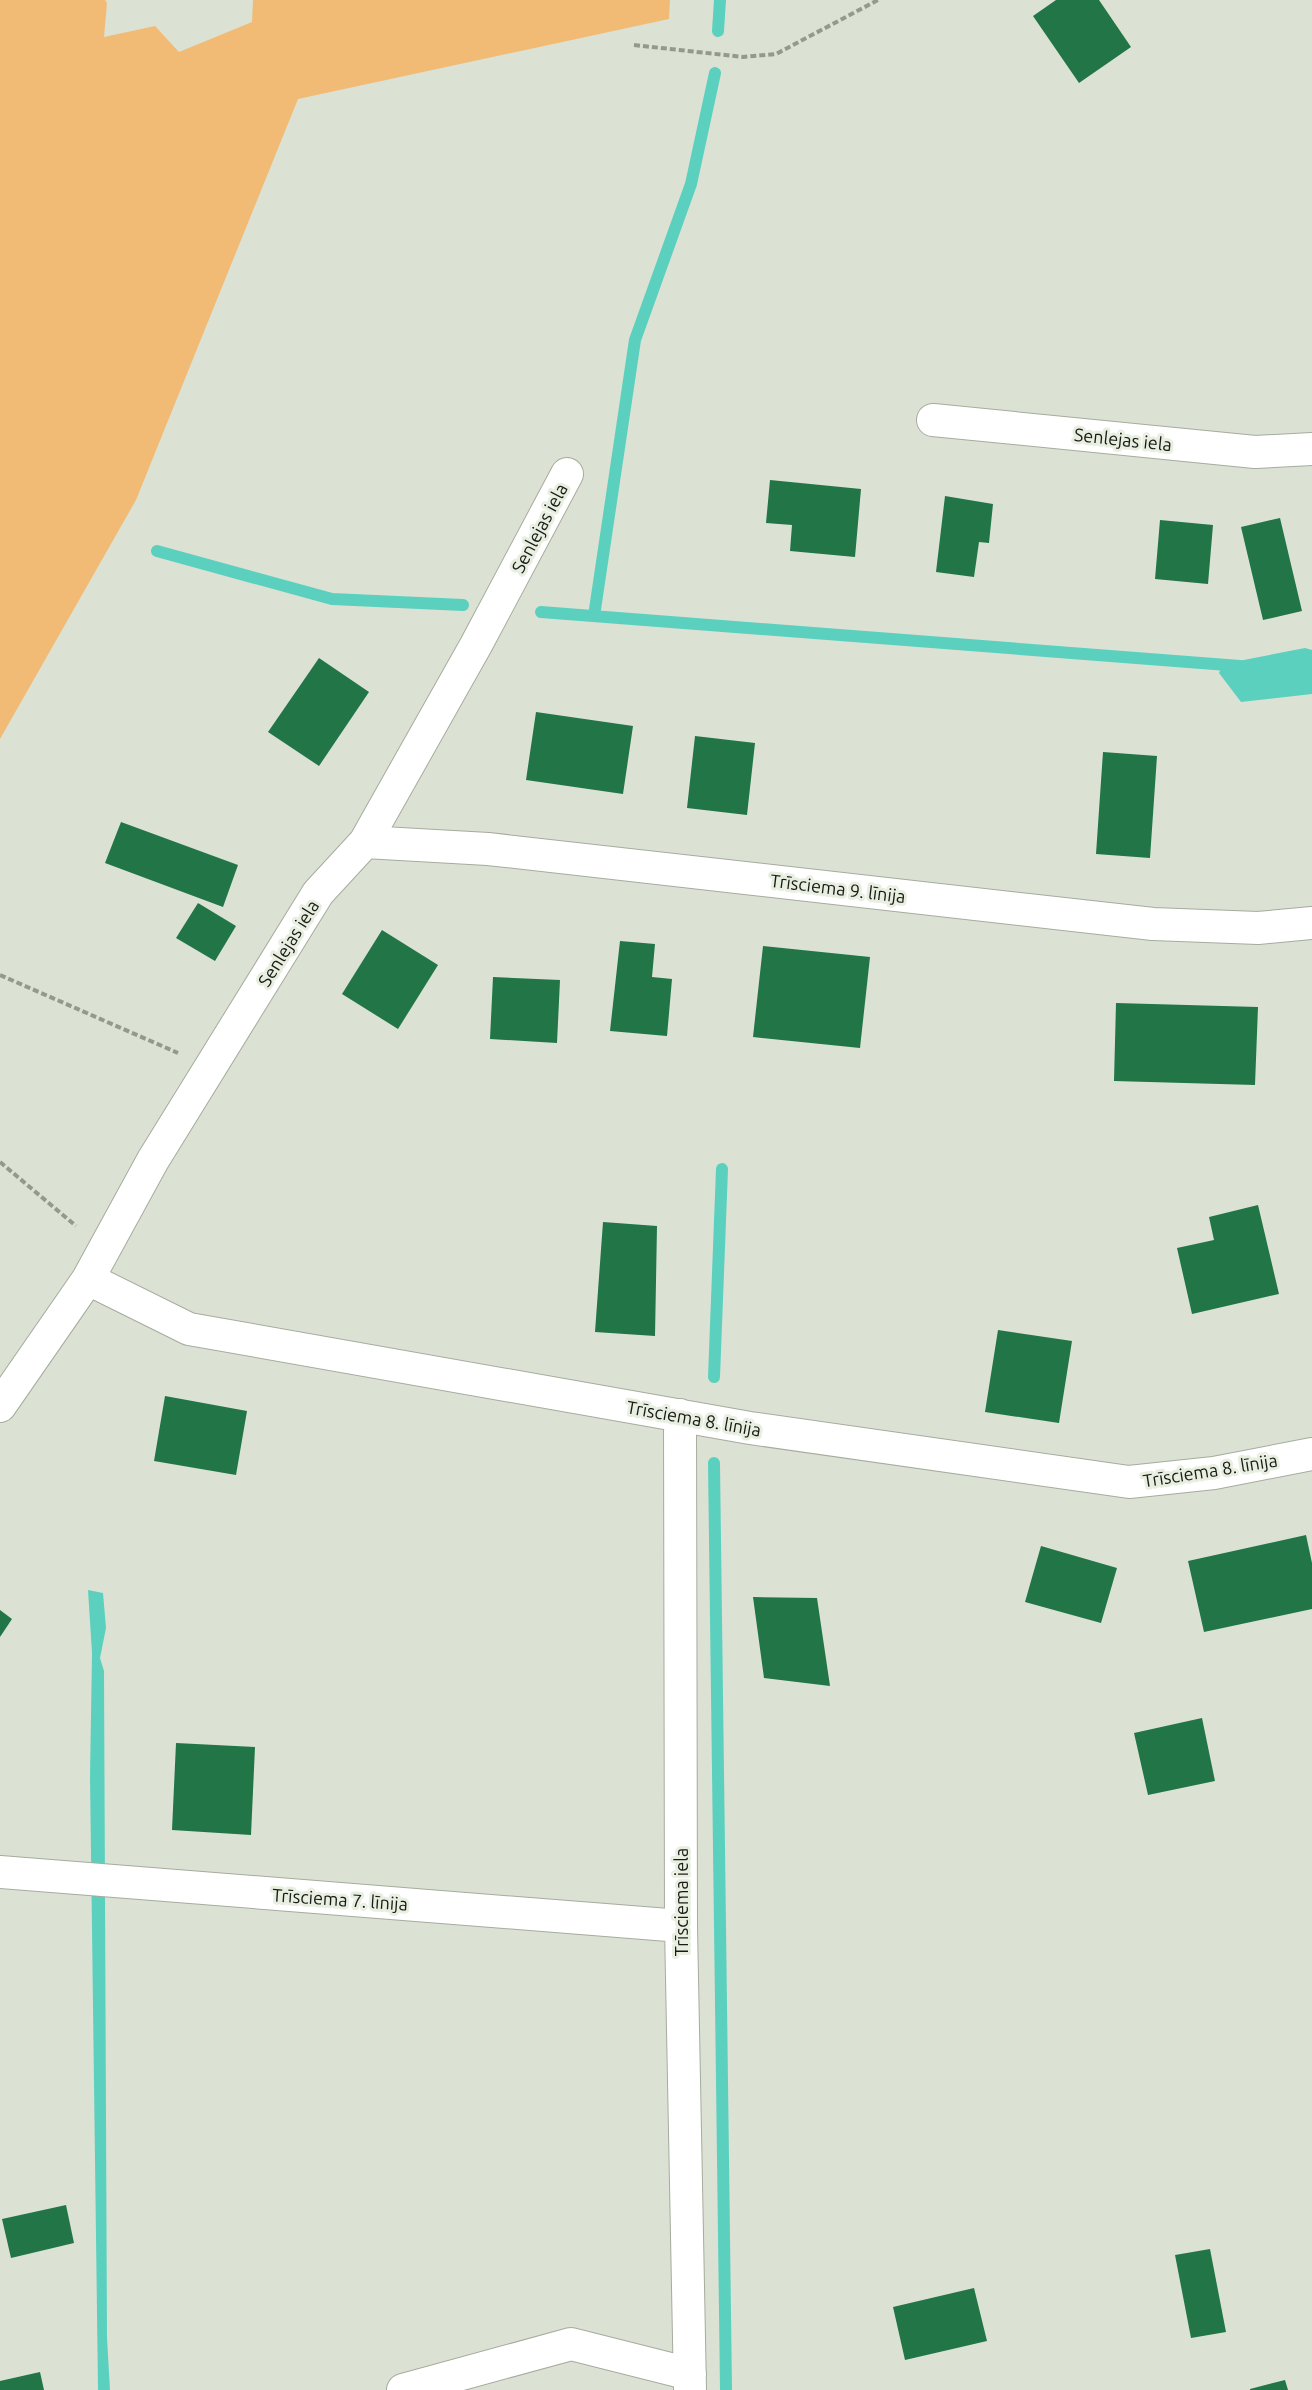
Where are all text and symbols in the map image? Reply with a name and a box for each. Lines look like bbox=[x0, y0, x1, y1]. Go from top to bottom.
street label: Senlejas iela bbox=[1073, 424, 1173, 454]
street label: Senlejas iela bbox=[507, 480, 571, 576]
street label: Trīsciema 9. līnija bbox=[769, 870, 907, 906]
street label: Senlejas iela bbox=[254, 896, 322, 990]
street label: Trīsciema 8. līnija bbox=[625, 1396, 763, 1440]
street label: Trīsciema 8. līnija bbox=[1141, 1449, 1279, 1491]
street label: Trīsciema iela bbox=[671, 1848, 691, 1956]
street label: Trīsciema 7. līnija bbox=[271, 1884, 409, 1914]

